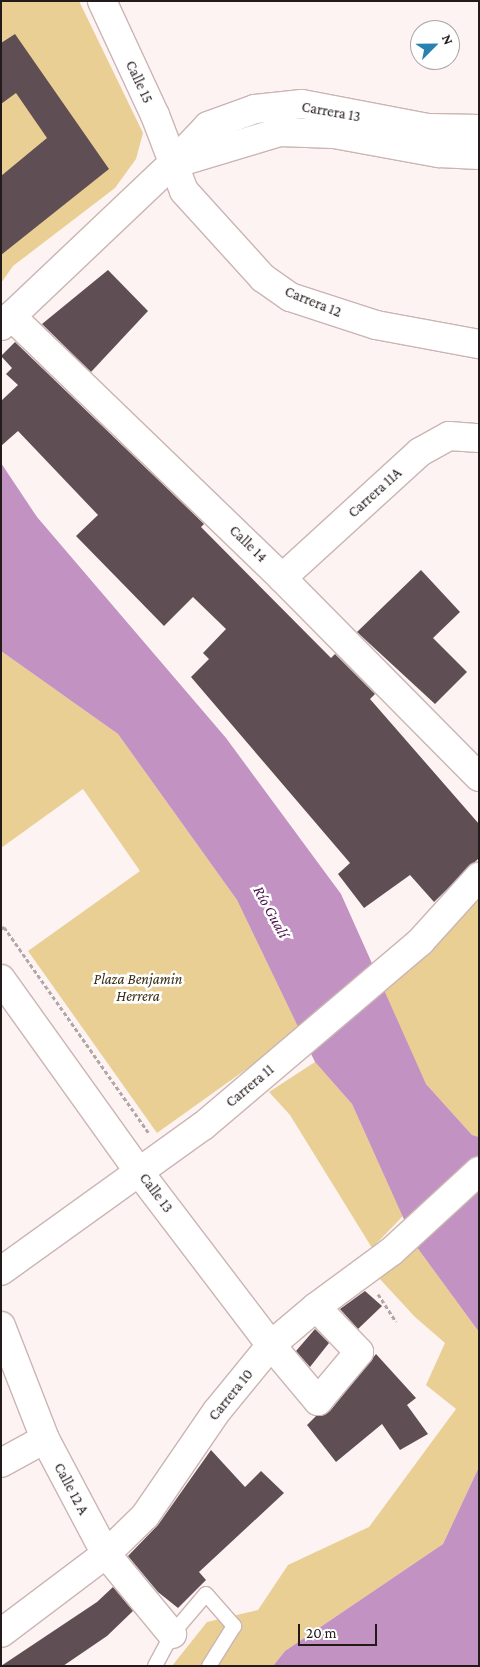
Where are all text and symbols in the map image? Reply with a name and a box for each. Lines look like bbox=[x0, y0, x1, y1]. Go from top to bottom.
north arrow bbox=[410, 20, 460, 70]
text: N bbox=[439, 32, 457, 47]
street label: Calle 15 bbox=[121, 58, 157, 106]
street label: Carrera 13 bbox=[300, 98, 362, 126]
street label: Carrera 12 bbox=[282, 282, 344, 322]
street label: Carrera 11A bbox=[344, 464, 406, 522]
street label: Calle 14 bbox=[225, 522, 271, 566]
water label: Río Gualí bbox=[249, 883, 293, 941]
park label: Plaza Benjamin Herrera bbox=[94, 970, 182, 1005]
street label: Carrera 11 bbox=[222, 1061, 278, 1111]
street label: Calle 13 bbox=[135, 1170, 177, 1216]
street label: Carrera 10 bbox=[205, 1366, 257, 1424]
street label: Calle 12 A bbox=[50, 1460, 92, 1518]
scale bar bbox=[300, 1614, 379, 1646]
text: 20 m bbox=[306, 1625, 337, 1641]

